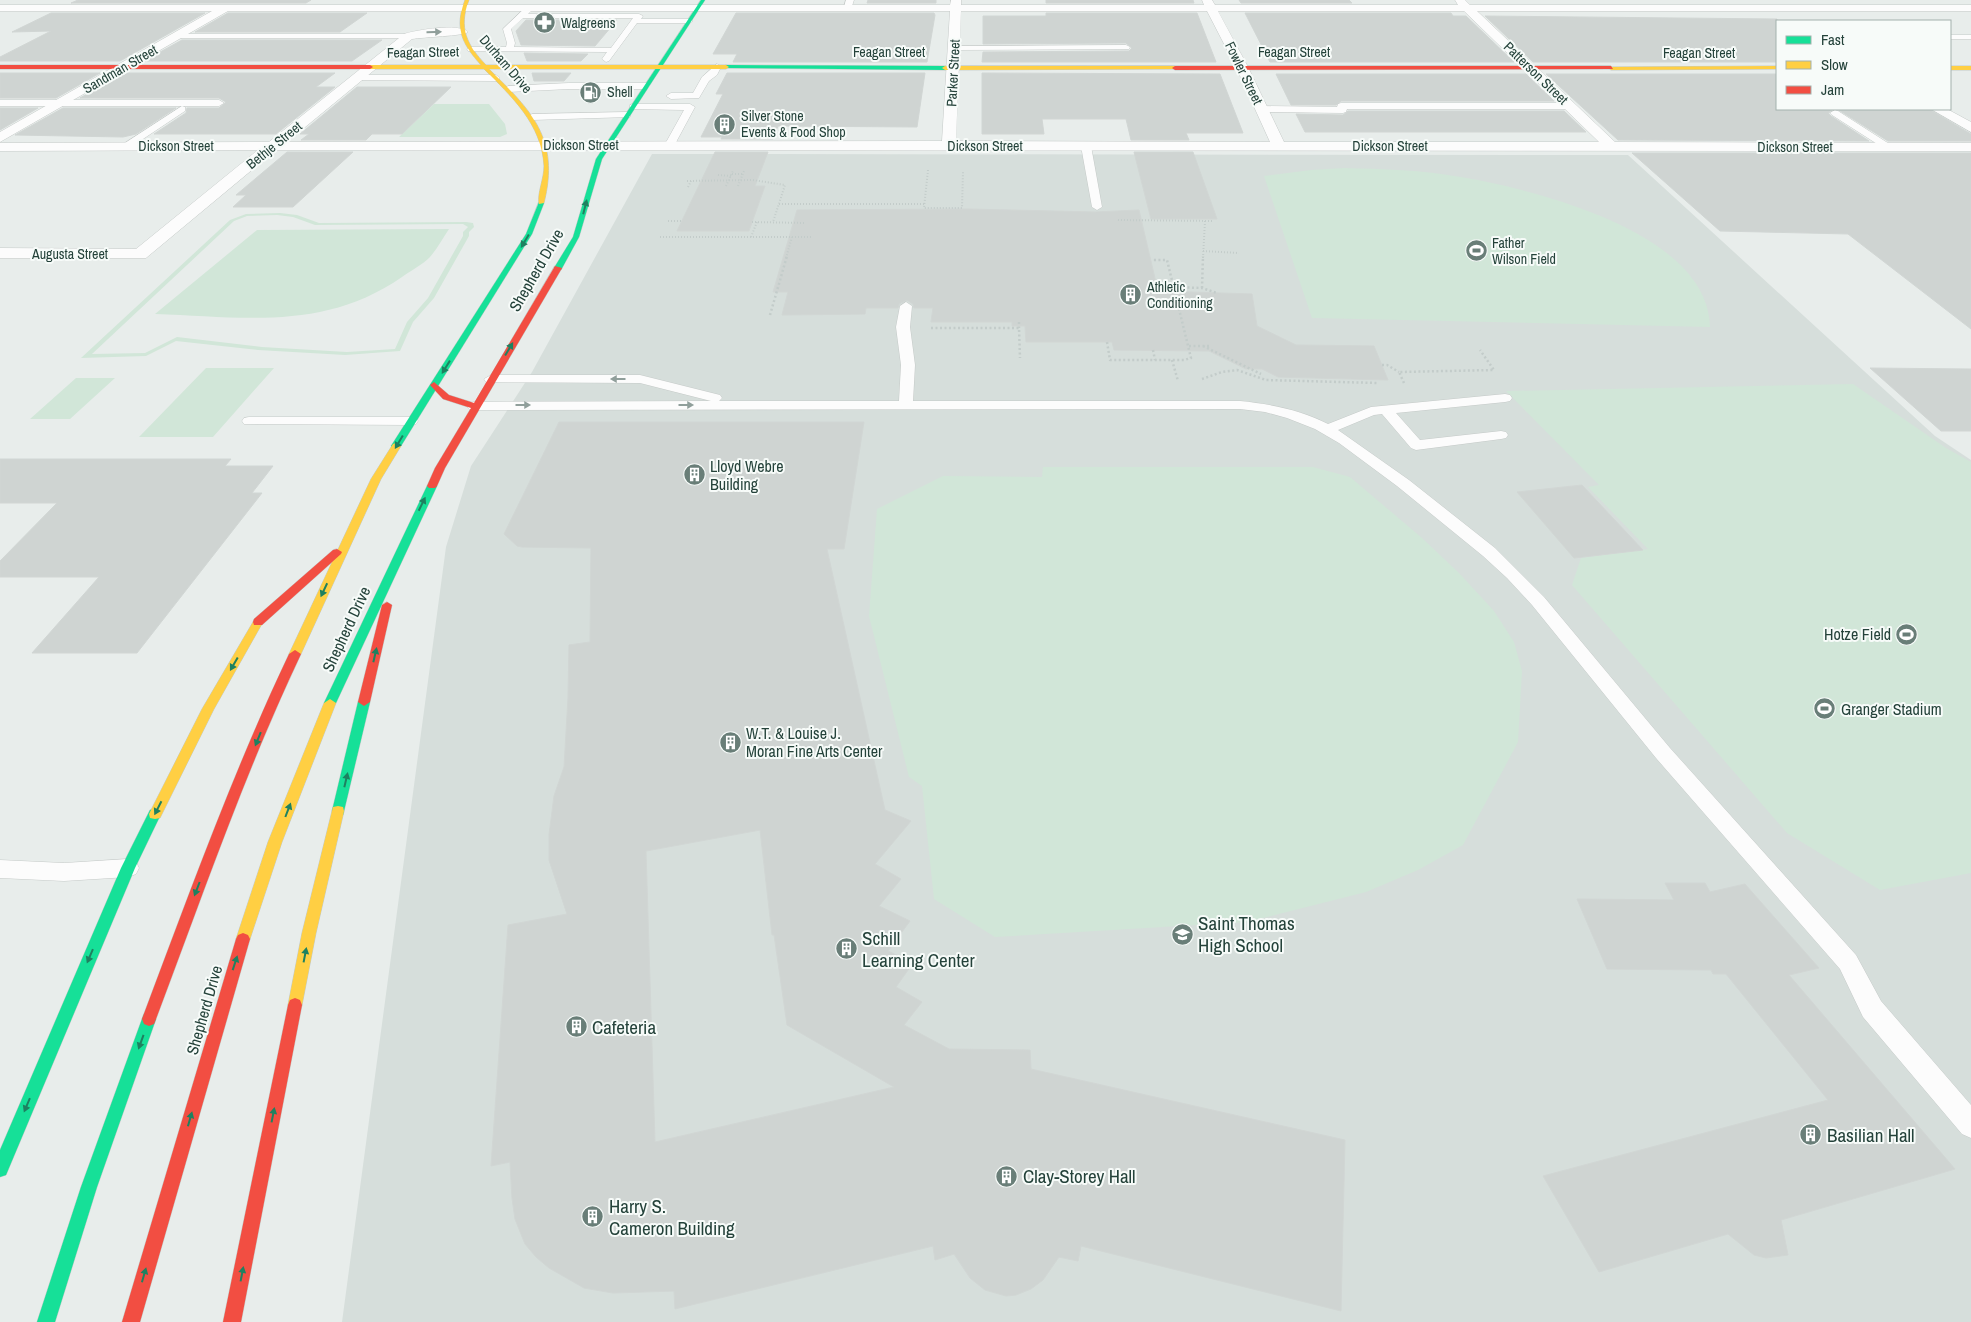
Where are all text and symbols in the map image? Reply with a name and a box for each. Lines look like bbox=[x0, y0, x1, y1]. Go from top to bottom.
pharmacy icon: Walgreens bbox=[533, 11, 557, 35]
place label: Walgreens bbox=[561, 14, 616, 32]
legend bbox=[1776, 20, 1951, 110]
one-way arrow bbox=[427, 28, 443, 36]
text: Fast bbox=[1821, 29, 1845, 50]
street label: Durham Drive bbox=[476, 31, 536, 97]
street label: Patterson Street bbox=[1500, 38, 1572, 108]
street label: Parker Street bbox=[942, 39, 964, 107]
street label: Fowler Street bbox=[1221, 39, 1267, 107]
street label: Sandman Street bbox=[80, 40, 160, 98]
street label: Feagan Street bbox=[387, 42, 459, 62]
street label: Feagan Street bbox=[853, 43, 925, 61]
street label: Feagan Street bbox=[1258, 43, 1330, 61]
street label: Feagan Street bbox=[1663, 44, 1735, 62]
text: Slow bbox=[1821, 54, 1848, 75]
text: Jam bbox=[1821, 79, 1844, 100]
fuel station icon: Shell bbox=[579, 80, 603, 104]
place label: Shell bbox=[607, 83, 633, 101]
place label: Silver Stone Events & Food Shop bbox=[741, 107, 846, 141]
building icon: Silver Stone Events & Food Shop bbox=[713, 112, 737, 136]
street label: Bethje Street bbox=[243, 117, 305, 173]
street label: Dickson Street bbox=[543, 136, 619, 154]
street label: Dickson Street bbox=[138, 137, 214, 155]
street label: Dickson Street bbox=[947, 137, 1023, 155]
street label: Dickson Street bbox=[1352, 137, 1428, 155]
street label: Dickson Street bbox=[1757, 138, 1833, 156]
one-way arrow bbox=[582, 199, 590, 214]
street label: Shepherd Drive bbox=[504, 225, 568, 315]
one-way arrow bbox=[520, 234, 529, 247]
place label: Father Wilson Field bbox=[1492, 234, 1556, 268]
sports icon: Father Wilson Field bbox=[1464, 239, 1488, 263]
street label: Augusta Street bbox=[31, 245, 108, 263]
place label: Athletic Conditioning bbox=[1146, 278, 1213, 312]
building icon: Athletic Conditioning bbox=[1119, 283, 1143, 307]
one-way arrow bbox=[504, 343, 513, 356]
one-way arrow bbox=[441, 360, 450, 373]
one-way arrow bbox=[609, 374, 625, 382]
one-way arrow bbox=[515, 401, 531, 409]
one-way arrow bbox=[678, 401, 694, 409]
one-way arrow bbox=[394, 435, 403, 448]
place label: Lloyd Webre Building bbox=[710, 455, 783, 495]
building icon: Lloyd Webre Building bbox=[682, 463, 706, 487]
one-way arrow bbox=[418, 497, 426, 511]
street label: Shepherd Drive bbox=[317, 583, 375, 675]
one-way arrow bbox=[319, 583, 327, 597]
sports icon: Hotze Field bbox=[1895, 622, 1919, 646]
place label: Hotze Field bbox=[1824, 623, 1891, 645]
one-way arrow bbox=[372, 647, 380, 662]
one-way arrow bbox=[229, 658, 238, 671]
sports icon: Granger Stadium bbox=[1813, 697, 1837, 721]
place label: Granger Stadium bbox=[1841, 698, 1942, 720]
place label: W.T. & Louise J. Moran Fine Arts Center bbox=[746, 722, 883, 762]
building icon: W.T. & Louise J. Moran Fine Arts Center bbox=[718, 730, 742, 754]
one-way arrow bbox=[254, 732, 262, 747]
one-way arrow bbox=[342, 773, 350, 788]
one-way arrow bbox=[154, 801, 162, 815]
one-way arrow bbox=[285, 802, 292, 817]
one-way arrow bbox=[193, 882, 200, 897]
place label: Saint Thomas High School bbox=[1198, 910, 1295, 958]
school or university icon: Saint Thomas High School bbox=[1170, 922, 1194, 946]
place label: Schill Learning Center bbox=[862, 925, 975, 973]
building icon: Schill Learning Center bbox=[834, 937, 858, 961]
one-way arrow bbox=[301, 948, 309, 963]
one-way arrow bbox=[86, 949, 94, 963]
one-way arrow bbox=[231, 955, 239, 970]
street label: Shepherd Drive bbox=[181, 963, 227, 1057]
place label: Cafeteria bbox=[592, 1014, 656, 1040]
building icon: Cafeteria bbox=[564, 1015, 588, 1039]
one-way arrow bbox=[137, 1034, 144, 1049]
one-way arrow bbox=[23, 1098, 31, 1113]
one-way arrow bbox=[270, 1106, 278, 1122]
one-way arrow bbox=[186, 1112, 194, 1127]
place label: Basilian Hall bbox=[1827, 1122, 1914, 1148]
building icon: Basilian Hall bbox=[1799, 1123, 1823, 1147]
place label: Clay-Storey Hall bbox=[1023, 1163, 1136, 1189]
building icon: Clay-Storey Hall bbox=[995, 1164, 1019, 1188]
place label: Harry S. Cameron Building bbox=[609, 1193, 735, 1241]
building icon: Harry S. Cameron Building bbox=[581, 1205, 605, 1229]
one-way arrow bbox=[238, 1267, 246, 1282]
one-way arrow bbox=[141, 1268, 149, 1283]

